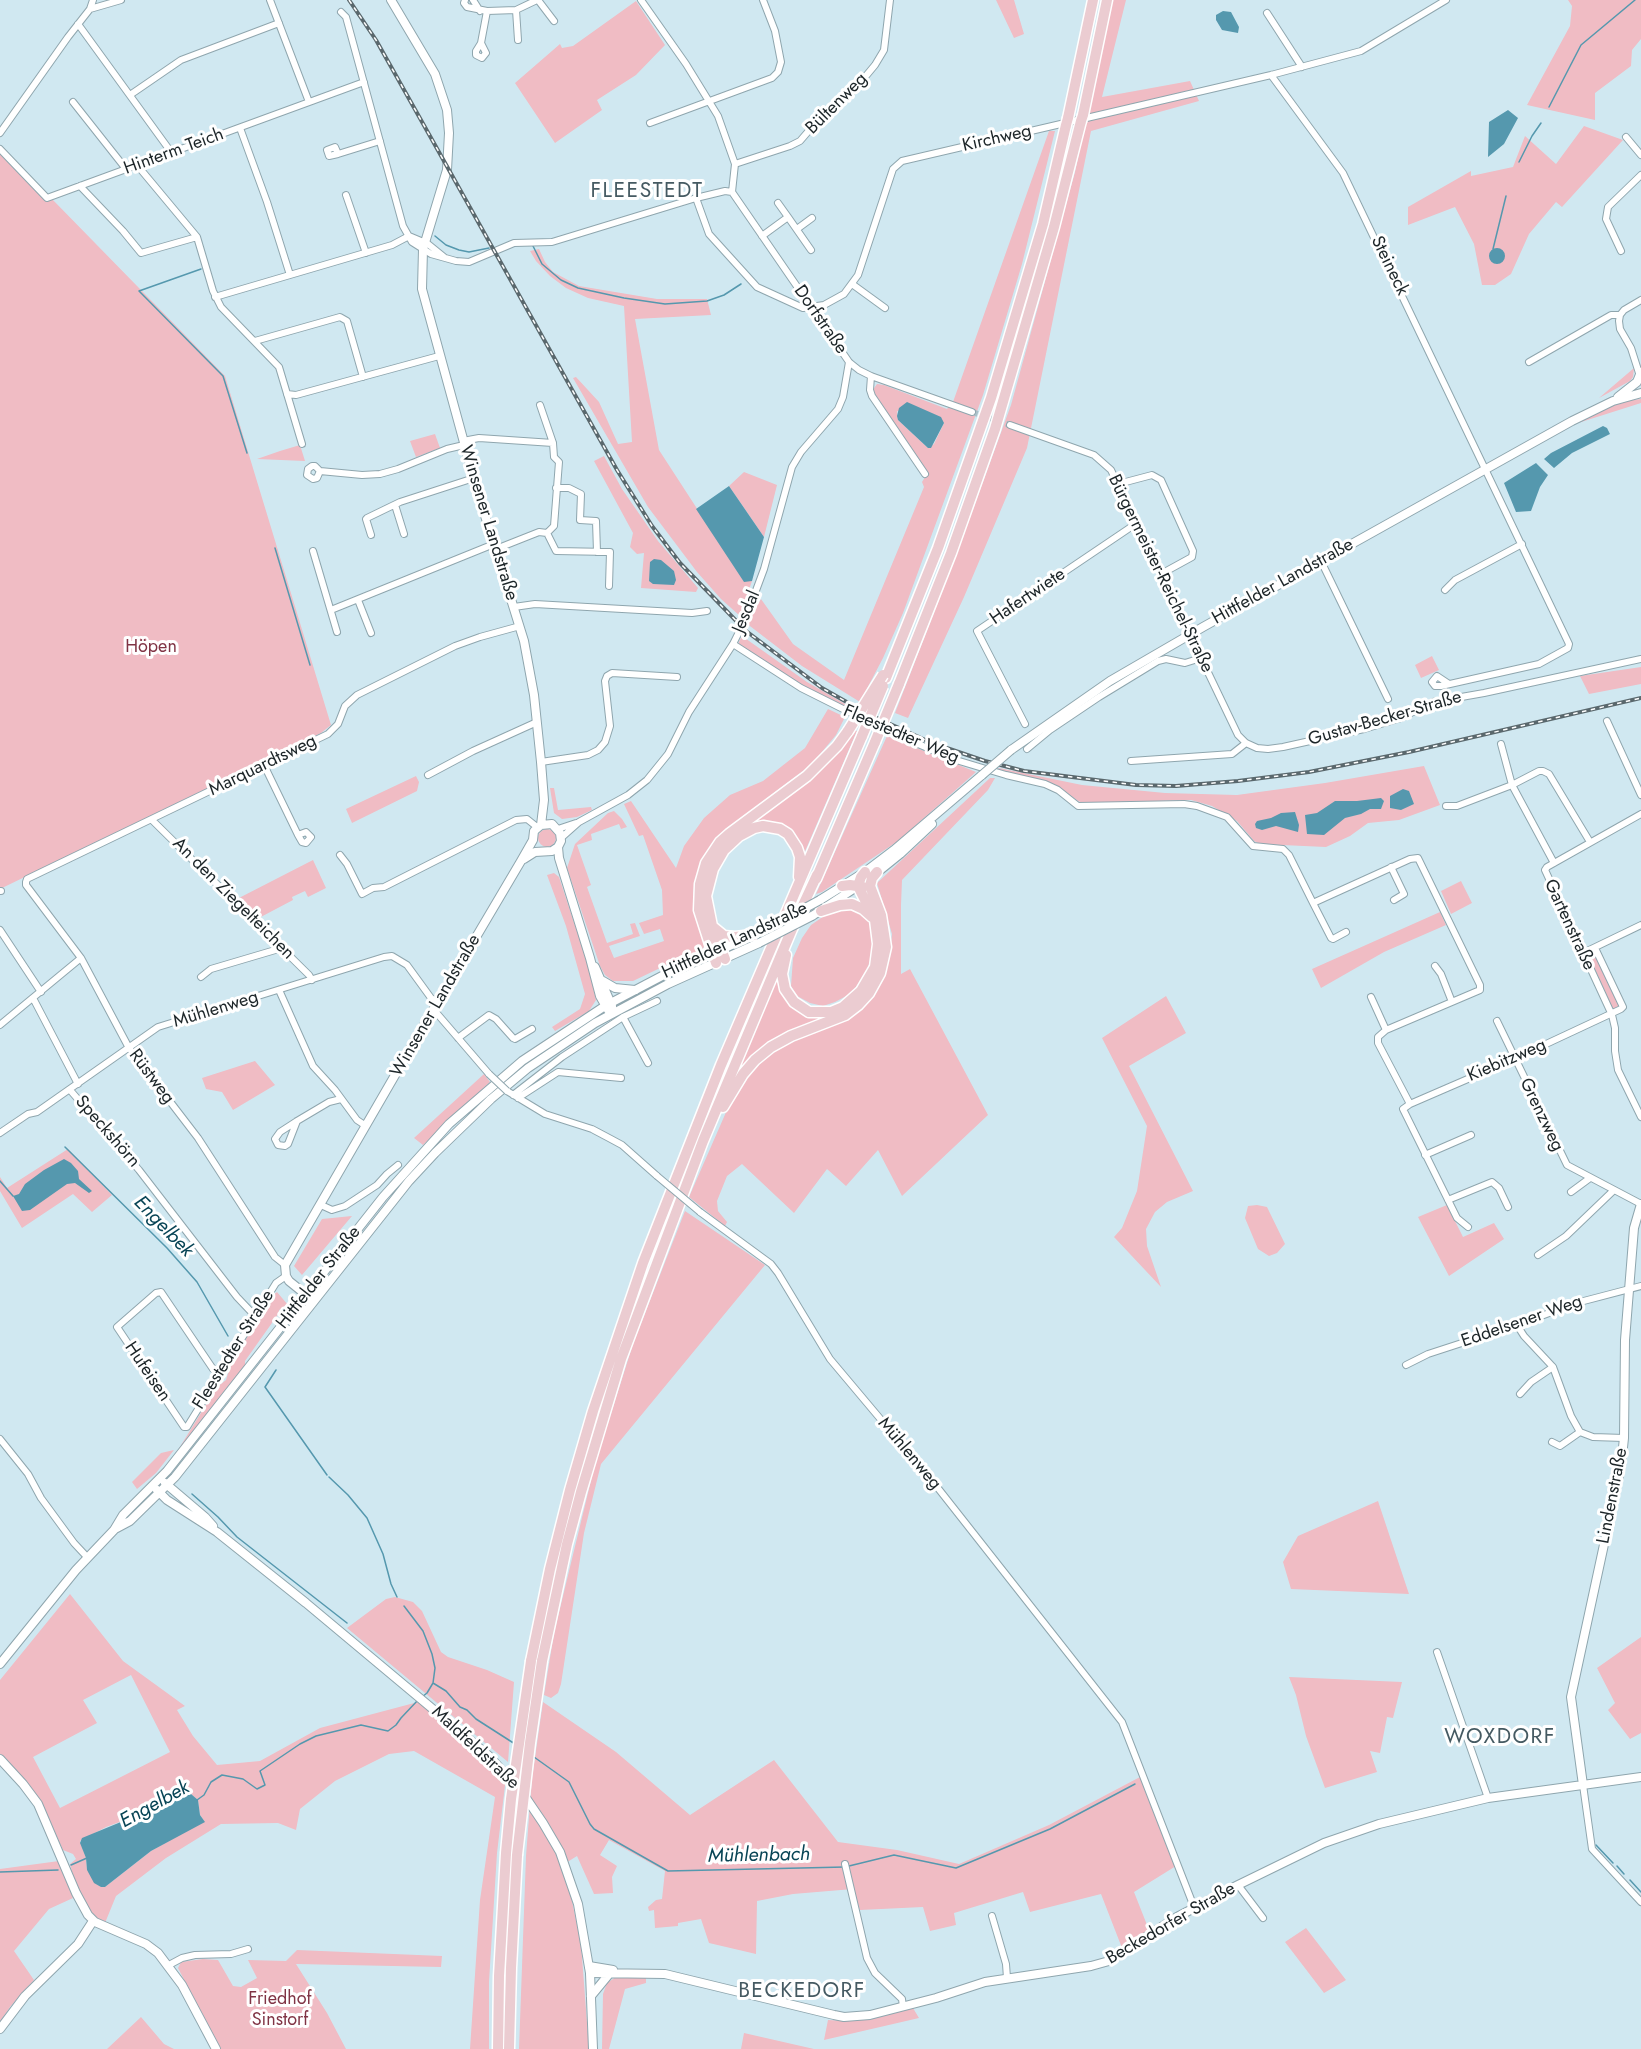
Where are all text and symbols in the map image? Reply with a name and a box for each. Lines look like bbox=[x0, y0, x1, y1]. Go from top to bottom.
street label: Bültenweg bbox=[802, 69, 872, 139]
street label: Kirchweg bbox=[960, 121, 1034, 157]
street label: Hinterm Teich bbox=[121, 124, 227, 180]
district label: FLEESTEDT bbox=[591, 179, 703, 205]
street label: Steineck bbox=[1365, 233, 1413, 299]
street label: Dorfstraße bbox=[788, 281, 852, 359]
street label: Winsener Landstraße bbox=[454, 443, 522, 603]
street label: Bürgermeister-Reichel-Straße bbox=[1103, 471, 1217, 677]
street label: Hittfelder Landstraße bbox=[1209, 534, 1357, 630]
street label: Hafertwiete bbox=[986, 564, 1070, 630]
street label: Jesdal bbox=[728, 588, 766, 636]
park label: Höpen bbox=[125, 637, 177, 659]
street label: Gustav-Becker-Straße bbox=[1306, 687, 1464, 751]
street label: Fleestedter Weg bbox=[840, 701, 962, 769]
street label: Marquardtsweg bbox=[206, 731, 320, 801]
street label: An den Ziegelteichen bbox=[168, 834, 298, 964]
street label: Gartenstraße bbox=[1539, 876, 1599, 974]
street label: Hittfelder Landstraße bbox=[659, 898, 811, 984]
street label: Winsener Landstraße bbox=[386, 931, 486, 1081]
street label: Mühlenweg bbox=[171, 987, 261, 1033]
street label: Kiebitzweg bbox=[1464, 1035, 1550, 1087]
street label: Rüstweg bbox=[124, 1046, 178, 1108]
street label: Grenzweg bbox=[1514, 1075, 1568, 1155]
street label: Speckshörn bbox=[70, 1092, 144, 1172]
water label: Engelbek bbox=[128, 1191, 198, 1263]
street label: Hittfelder Straße bbox=[272, 1222, 366, 1334]
street label: Fleestedter Straße bbox=[189, 1286, 279, 1414]
street label: Eddelsener Weg bbox=[1459, 1291, 1585, 1353]
street label: Hufeisen bbox=[119, 1338, 175, 1406]
street label: Mühlenweg bbox=[873, 1413, 945, 1495]
street label: Lindenstraße bbox=[1593, 1446, 1633, 1546]
street label: Maldfeldstraße bbox=[427, 1702, 523, 1794]
district label: WOXDORF bbox=[1444, 1725, 1556, 1751]
water label: Engelbek bbox=[116, 1776, 194, 1834]
water label: Mühlenbach bbox=[708, 1843, 810, 1869]
street label: Beckedorfer Straße bbox=[1103, 1878, 1239, 1970]
district label: BECKEDORF bbox=[738, 1979, 866, 2005]
park label: Friedhof Sinstorf bbox=[248, 1989, 312, 2032]

